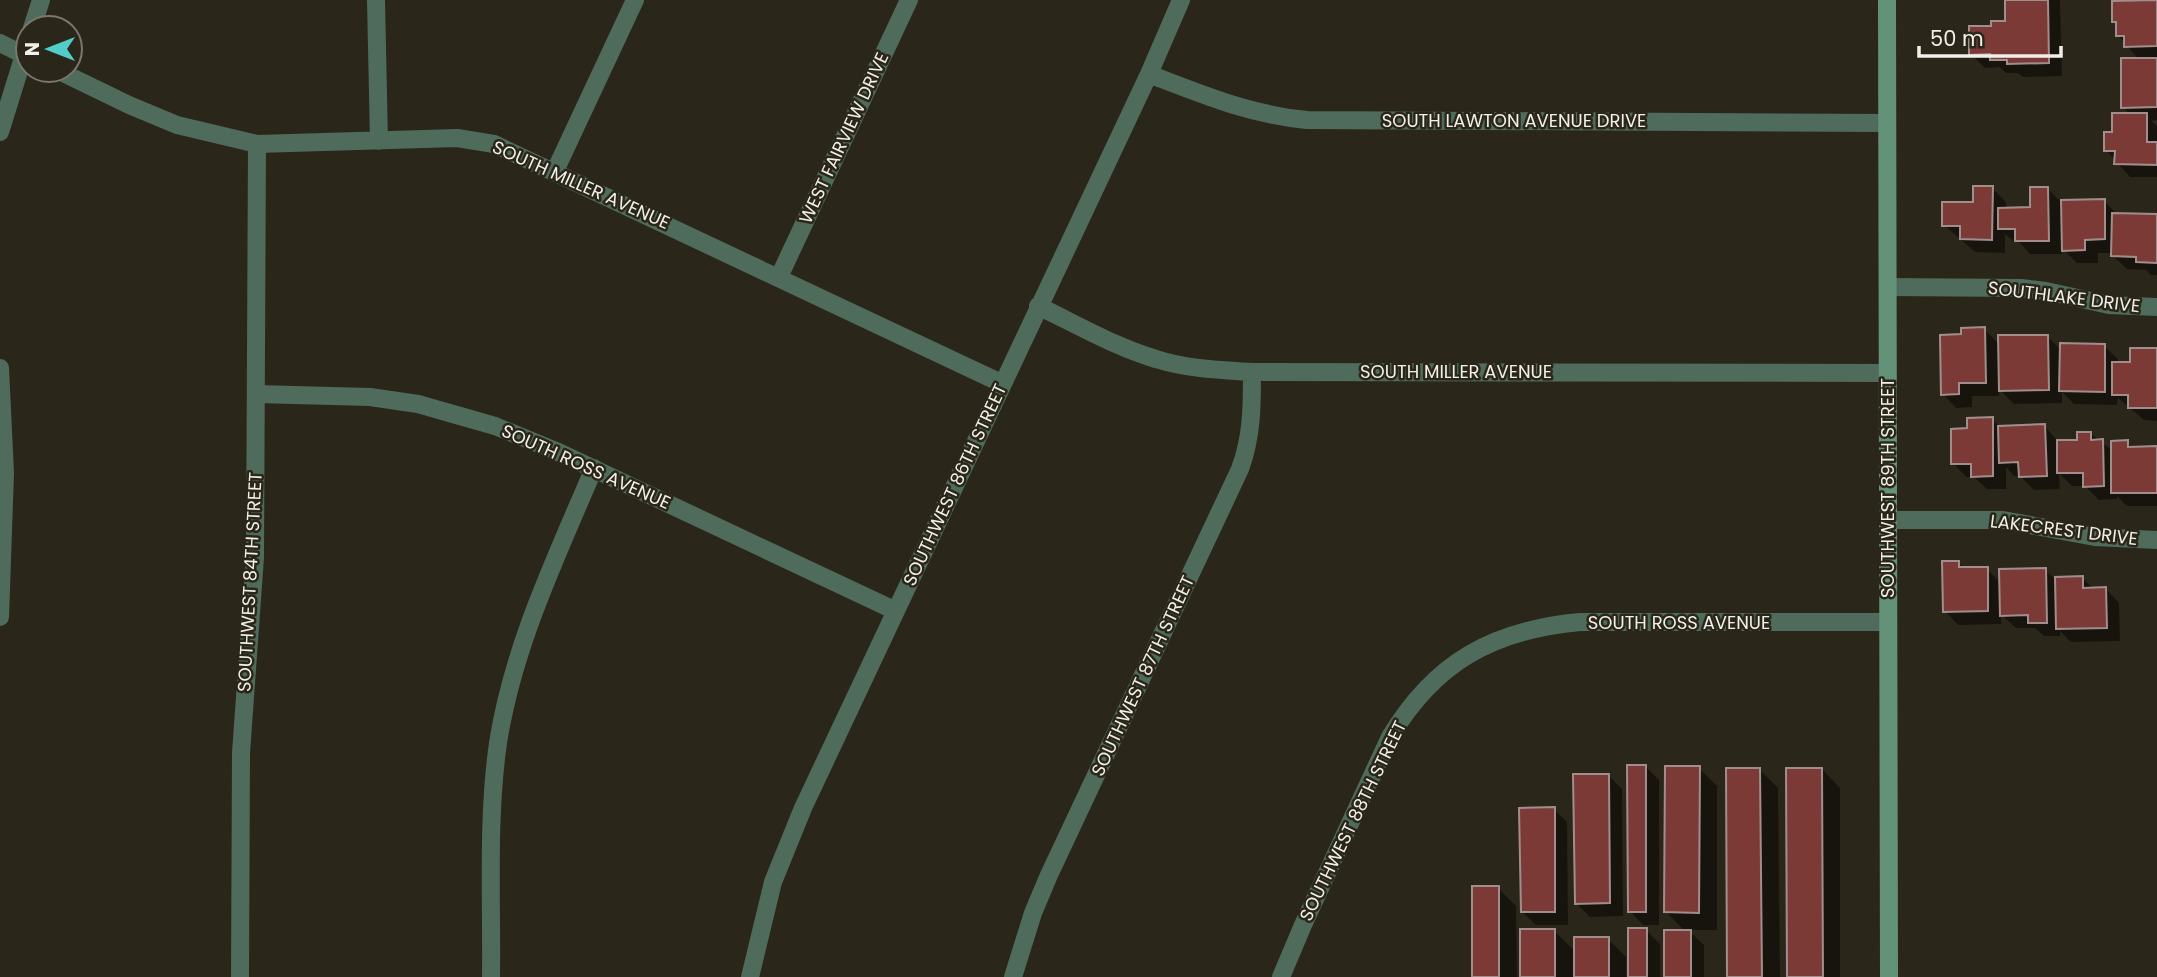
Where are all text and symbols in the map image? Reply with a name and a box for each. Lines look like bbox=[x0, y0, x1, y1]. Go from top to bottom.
north arrow bbox=[14, 14, 84, 84]
scale bar bbox=[1919, 14, 2061, 58]
text: 50 m bbox=[1930, 24, 1984, 53]
text: N bbox=[19, 42, 46, 56]
street label: WEST FAIRVIEW DRIVE bbox=[793, 48, 894, 227]
street label: SOUTH LAWTON AVENUE DRIVE bbox=[1382, 108, 1646, 133]
street label: SOUTH MILLER AVENUE bbox=[488, 134, 674, 235]
street label: SOUTHLAKE DRIVE bbox=[1986, 275, 2142, 318]
street label: SOUTH MILLER AVENUE bbox=[1360, 359, 1552, 384]
street label: SOUTHWEST 89TH STREET bbox=[1875, 378, 1900, 598]
street label: SOUTHWEST 86TH STREET bbox=[897, 379, 1013, 590]
street label: SOUTH ROSS AVENUE bbox=[498, 418, 675, 515]
street label: SOUTHWEST 84TH STREET bbox=[231, 471, 268, 693]
street label: LAKECREST DRIVE bbox=[1989, 508, 2139, 551]
street label: SOUTHWEST 87TH STREET bbox=[1085, 571, 1200, 780]
street label: SOUTH ROSS AVENUE bbox=[1588, 610, 1770, 635]
street label: SOUTHWEST 88TH STREET bbox=[1293, 716, 1412, 925]

